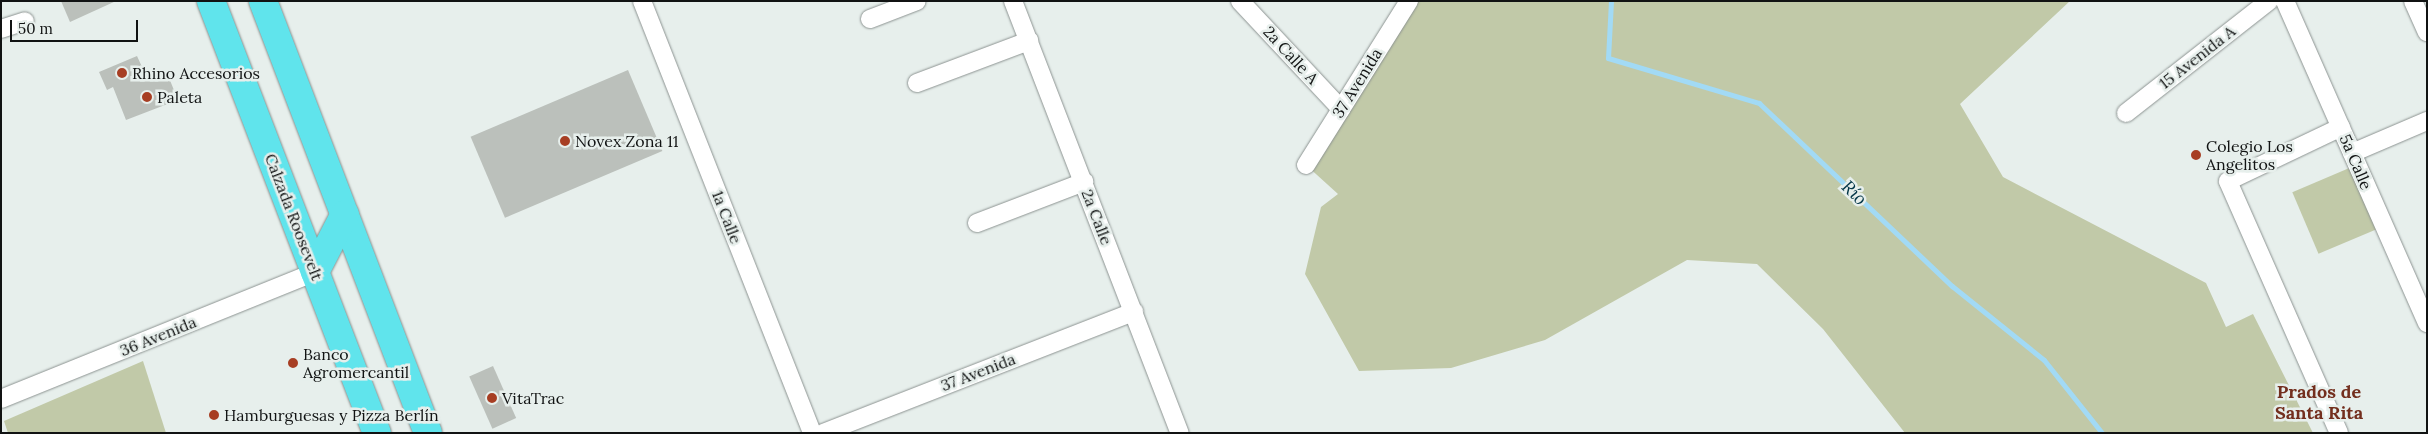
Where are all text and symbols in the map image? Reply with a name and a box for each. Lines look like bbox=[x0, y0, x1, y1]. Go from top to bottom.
scale bar bbox=[12, 10, 140, 42]
text: 50 m bbox=[18, 19, 53, 38]
street label: 15 Avenida A bbox=[2155, 21, 2239, 93]
street label: 2a Calle A bbox=[1259, 22, 1323, 88]
street label: 37 Avenida bbox=[1328, 45, 1386, 121]
place label: Rhino Accesorios bbox=[132, 63, 260, 83]
marker: Rhino Accesorios bbox=[116, 67, 128, 79]
place label: Paleta bbox=[157, 87, 202, 107]
marker: Paleta bbox=[141, 91, 153, 103]
place label: Novex Zona 11 bbox=[575, 131, 679, 151]
street label: 5a Calle bbox=[2336, 132, 2376, 192]
marker: Novex Zona 11 bbox=[559, 135, 571, 147]
place label: Colegio Los Angelitos bbox=[2206, 136, 2293, 174]
marker: Colegio Los Angelitos bbox=[2190, 149, 2202, 161]
street label: Calzada Roosevelt bbox=[261, 151, 327, 283]
water label: Río bbox=[1837, 176, 1871, 210]
street label: 2a Calle bbox=[1078, 187, 1116, 247]
street label: 1a Calle bbox=[708, 188, 746, 246]
street label: 36 Avenida bbox=[117, 312, 199, 360]
place label: Banco Agromercantil bbox=[303, 344, 409, 382]
street label: 37 Avenida bbox=[938, 349, 1018, 395]
marker: Banco Agromercantil bbox=[287, 357, 299, 369]
district label: Prados de Santa Rita bbox=[2275, 382, 2363, 424]
place label: VitaTrac bbox=[502, 388, 564, 408]
marker: VitaTrac bbox=[486, 392, 498, 404]
place label: Hamburguesas y Pizza Berlín bbox=[224, 405, 439, 425]
marker: Hamburguesas y Pizza Berlín bbox=[208, 409, 220, 421]

